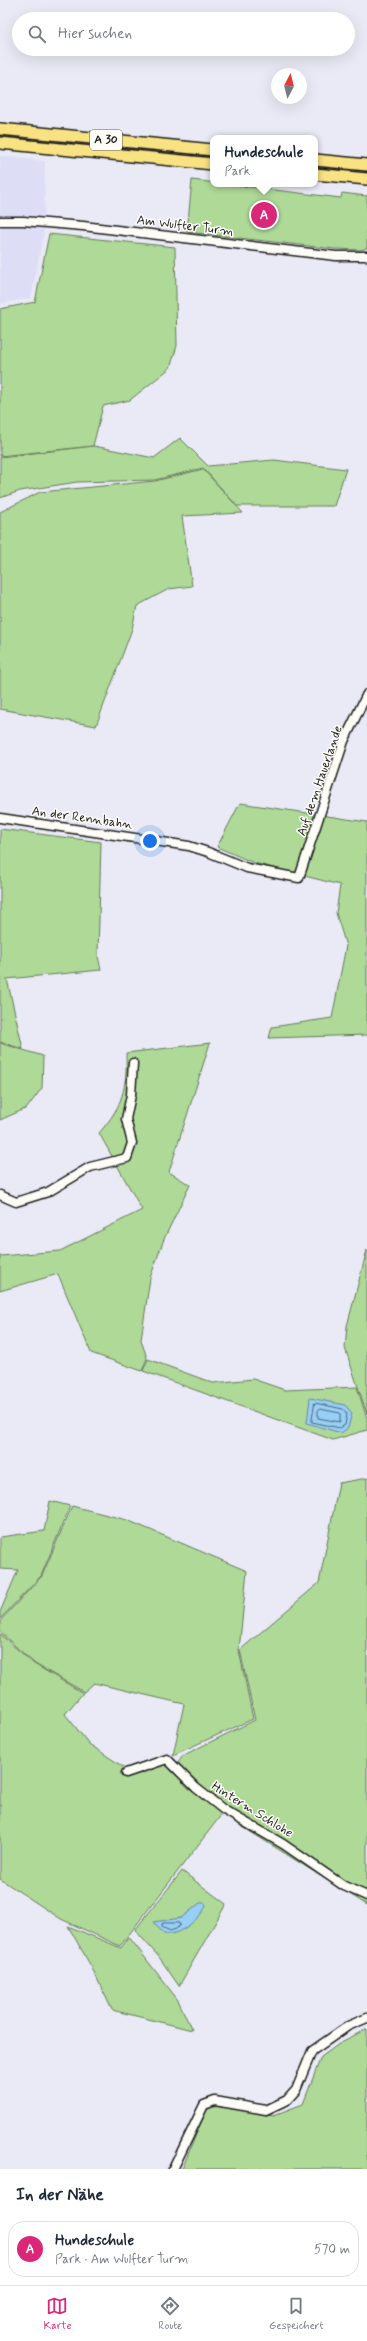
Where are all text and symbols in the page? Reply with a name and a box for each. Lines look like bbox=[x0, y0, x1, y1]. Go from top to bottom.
search box bbox=[12, 12, 355, 56]
icon: search bbox=[26, 23, 48, 45]
text: Hier suchen bbox=[58, 24, 132, 44]
north arrow bbox=[271, 68, 307, 104]
road number: A 30 bbox=[90, 130, 122, 150]
popup bbox=[210, 135, 318, 187]
text: Hundeschule bbox=[224, 143, 304, 163]
text: Park bbox=[224, 163, 250, 180]
pin: A bbox=[251, 200, 277, 230]
street label: Am Wulfter Turm bbox=[136, 212, 234, 240]
street label: Auf dem Hauerlande bbox=[293, 723, 347, 838]
street label: An der Rennbahn bbox=[30, 803, 134, 833]
your location bbox=[140, 831, 160, 851]
street label: Hinterm Schlohe bbox=[208, 1778, 296, 1842]
text: In der Nähe bbox=[16, 2184, 104, 2206]
text: Hundeschule bbox=[55, 2231, 134, 2251]
text: A bbox=[26, 2241, 34, 2258]
text: 570 m bbox=[314, 2241, 350, 2258]
text: Park · Am Wulfter Turm bbox=[55, 2251, 188, 2268]
tab: Karte bbox=[43, 2295, 72, 2333]
tab: Route bbox=[158, 2295, 182, 2333]
tab: Gespeichert bbox=[269, 2295, 324, 2333]

